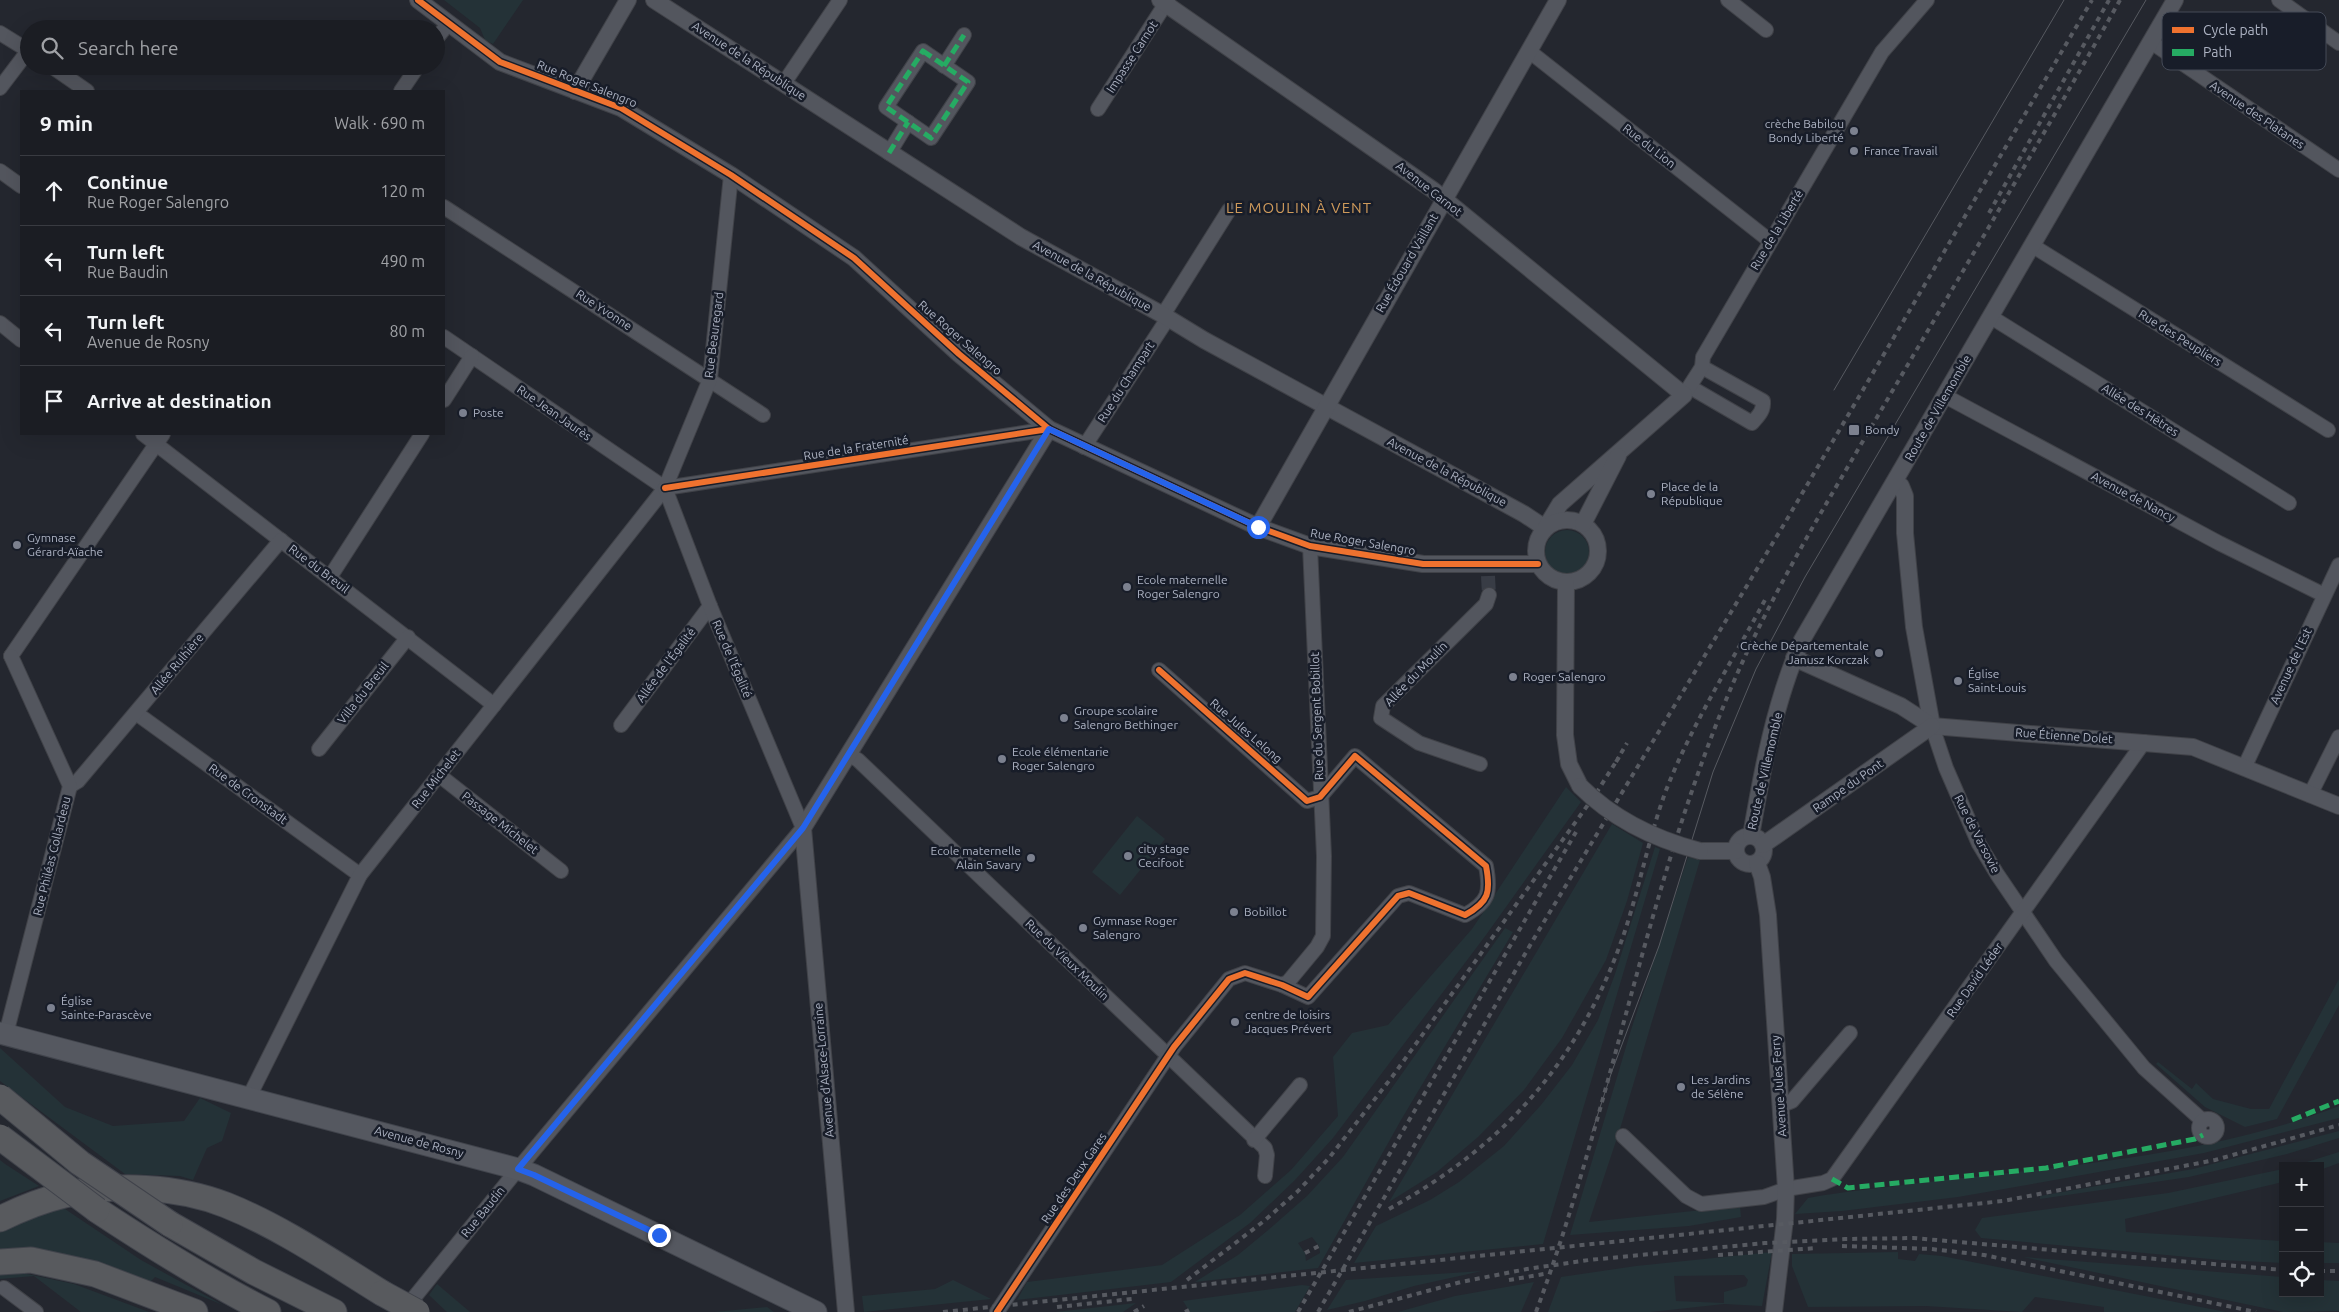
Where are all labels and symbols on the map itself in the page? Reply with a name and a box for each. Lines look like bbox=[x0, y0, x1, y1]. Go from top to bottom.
legend bbox=[2162, 12, 2326, 70]
street label: Impasse Carnot bbox=[1104, 18, 1160, 95]
street label: Avenue de la République bbox=[690, 19, 809, 102]
text: Cycle path bbox=[2203, 22, 2268, 38]
text: Path bbox=[2203, 44, 2232, 60]
street label: Rue Roger Salengro bbox=[535, 58, 639, 110]
street label: Avenue des Platanes bbox=[2208, 78, 2307, 151]
place label: crèche Babilou Bondy Liberté bbox=[1765, 117, 1844, 144]
street label: Rue du Lion bbox=[1620, 121, 1678, 170]
marker: crèche Babilou Bondy Liberté bbox=[1848, 125, 1860, 137]
place label: France Travail bbox=[1864, 144, 1938, 157]
marker: France Travail bbox=[1848, 145, 1860, 157]
street label: Avenue Carnot bbox=[1394, 159, 1465, 218]
street label: Rue de la Liberté bbox=[1748, 188, 1806, 272]
district label: LE MOULIN À VENT bbox=[1226, 199, 1372, 216]
street label: Rue Édouard Vaillant bbox=[1373, 211, 1440, 315]
street label: Avenue de la République bbox=[1031, 238, 1154, 314]
street label: Rue Yvonne bbox=[574, 287, 635, 332]
street label: Rue Beauregard bbox=[702, 291, 725, 379]
street label: Rue Roger Salengro bbox=[916, 298, 1005, 377]
street label: Rue des Peupliers bbox=[2136, 307, 2224, 368]
street label: Rue du Champart bbox=[1095, 339, 1157, 424]
street label: Route de Villemomble bbox=[1902, 352, 1973, 463]
street label: Allée des Hêtres bbox=[2100, 381, 2181, 438]
street label: Rue Jean Jaurès bbox=[515, 382, 594, 443]
place label: Poste bbox=[473, 406, 504, 419]
marker: Poste bbox=[457, 407, 469, 419]
marker: Bondy bbox=[1847, 423, 1861, 437]
place label: Bondy bbox=[1865, 423, 1900, 436]
street label: Rue de la Fraternité bbox=[803, 433, 909, 462]
street label: Avenue de la République bbox=[1385, 435, 1509, 509]
street label: Avenue de Nancy bbox=[2089, 469, 2177, 524]
place label: Place de la République bbox=[1661, 480, 1723, 507]
marker: Place de la République bbox=[1645, 488, 1657, 500]
route start bbox=[1247, 516, 1270, 539]
street label: Rue Roger Salengro bbox=[1309, 526, 1417, 557]
place label: Gymnase Gérard-Aïache bbox=[27, 531, 103, 558]
marker: Gymnase Gérard-Aïache bbox=[11, 539, 23, 551]
street label: Rue du Breuil bbox=[287, 542, 352, 595]
place label: Ecole maternelle Roger Salengro bbox=[1137, 573, 1228, 600]
marker: Ecole maternelle Roger Salengro bbox=[1121, 581, 1133, 593]
street label: Rue de l'Égalité bbox=[710, 618, 755, 700]
street label: Allée de l'Égalité bbox=[633, 625, 698, 704]
street label: Avenue de l'Est bbox=[2267, 626, 2314, 706]
street label: Allée Rulhière bbox=[147, 631, 206, 697]
street label: Allée du Moulin bbox=[1382, 639, 1449, 708]
place label: Crèche Départementale Janusz Korczak bbox=[1740, 639, 1869, 666]
marker: Crèche Départementale Janusz Korczak bbox=[1873, 647, 1885, 659]
street label: Rue du Sergent Bobillot bbox=[1308, 651, 1325, 780]
street label: Villa du Breuil bbox=[335, 659, 391, 726]
place label: Église Saint-Louis bbox=[1968, 667, 2026, 694]
place label: Roger Salengro bbox=[1523, 670, 1606, 683]
marker: Roger Salengro bbox=[1507, 671, 1519, 683]
marker: Église Saint-Louis bbox=[1952, 675, 1964, 687]
street label: Rue Jules Lelong bbox=[1208, 696, 1285, 765]
place label: Groupe scolaire Salengro Bethinger bbox=[1074, 704, 1178, 731]
street label: Route de Villemomble bbox=[1745, 711, 1784, 831]
marker: Groupe scolaire Salengro Bethinger bbox=[1058, 712, 1070, 724]
street label: Rue Étienne Dolet bbox=[2015, 726, 2114, 745]
place label: Ecole élémentarie Roger Salengro bbox=[1012, 745, 1109, 772]
street label: Rue Michelet bbox=[409, 747, 463, 811]
marker: Ecole élémentarie Roger Salengro bbox=[996, 753, 1008, 765]
street label: Rampe du Pont bbox=[1810, 756, 1886, 815]
street label: Rue de Cronstadt bbox=[207, 761, 290, 827]
street label: Passage Michelet bbox=[460, 789, 541, 857]
street label: Rue de Varsovie bbox=[1952, 793, 2003, 875]
street label: Rue Philéas Collardeau bbox=[30, 795, 73, 917]
place label: city stage Cecifoot bbox=[1138, 842, 1189, 869]
place label: Ecole maternelle Alain Savary bbox=[930, 844, 1021, 871]
marker: city stage Cecifoot bbox=[1122, 850, 1134, 862]
marker: Ecole maternelle Alain Savary bbox=[1025, 852, 1037, 864]
place label: Bobillot bbox=[1244, 905, 1287, 918]
marker: Bobillot bbox=[1228, 906, 1240, 918]
place label: Gymnase Roger Salengro bbox=[1093, 914, 1178, 941]
street label: Rue du Vieux Moulin bbox=[1023, 916, 1112, 1003]
marker: Gymnase Roger Salengro bbox=[1077, 922, 1089, 934]
street label: Rue David Léder bbox=[1944, 940, 2005, 1019]
place label: Église Sainte-Parascève bbox=[61, 994, 152, 1021]
marker: Église Sainte-Parascève bbox=[45, 1002, 57, 1014]
street label: Avenue d'Alsace-Lorraine bbox=[811, 1002, 836, 1138]
place label: centre de loisirs Jacques Prévert bbox=[1245, 1008, 1331, 1035]
marker: centre de loisirs Jacques Prévert bbox=[1229, 1016, 1241, 1028]
street label: Avenue Jules Ferry bbox=[1768, 1035, 1789, 1137]
place label: Les Jardins de Sélène bbox=[1691, 1073, 1750, 1100]
marker: Les Jardins de Sélène bbox=[1675, 1081, 1687, 1093]
street label: Avenue de Rosny bbox=[373, 1123, 465, 1160]
street label: Rue des Deux Gares bbox=[1038, 1130, 1109, 1226]
street label: Rue Baudin bbox=[458, 1184, 507, 1240]
route end bbox=[648, 1224, 671, 1247]

